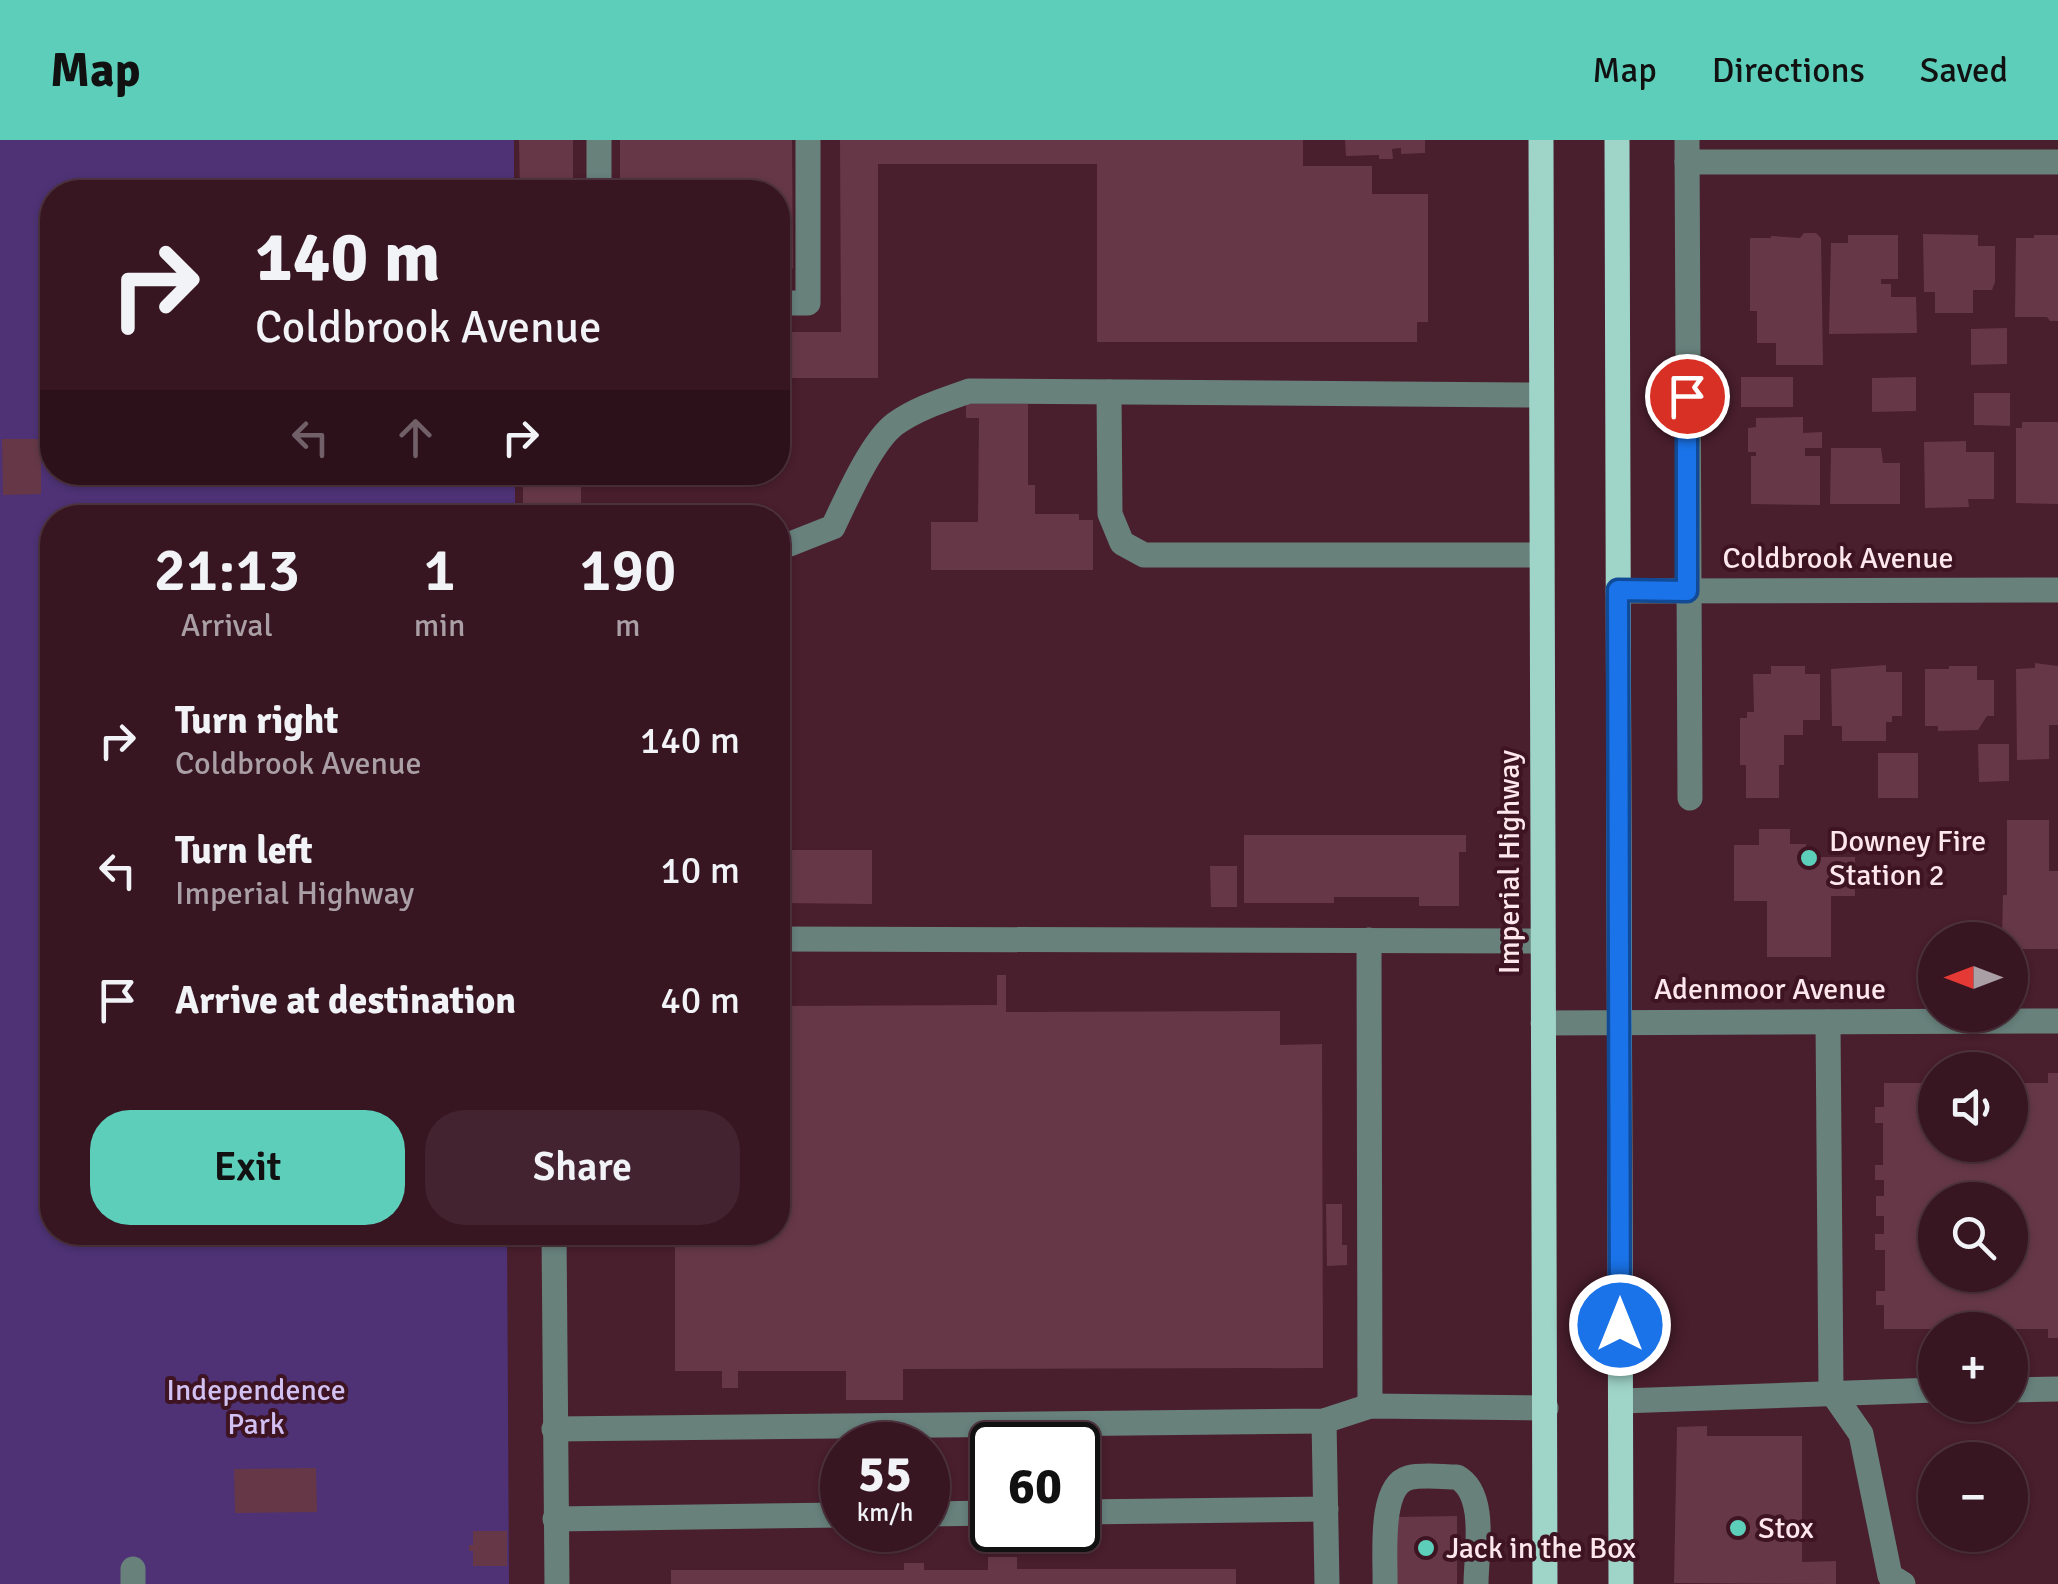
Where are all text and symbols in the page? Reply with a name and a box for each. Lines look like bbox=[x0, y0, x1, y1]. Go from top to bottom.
text: Map bbox=[50, 41, 140, 100]
text: Map bbox=[1592, 49, 1657, 92]
text: Directions bbox=[1712, 49, 1865, 92]
text: Saved bbox=[1920, 49, 2008, 92]
text: 140 m bbox=[255, 214, 440, 300]
icon: right bbox=[90, 220, 220, 350]
text: Coldbrook Avenue bbox=[255, 300, 602, 355]
pin bbox=[1645, 354, 1730, 439]
icon: arrive bbox=[1660, 369, 1715, 424]
icon: left bbox=[283, 410, 338, 465]
icon: ahead bbox=[388, 410, 443, 465]
icon: right bbox=[493, 410, 548, 465]
text: 21:13 bbox=[154, 534, 300, 608]
text: 1 bbox=[423, 534, 456, 608]
text: 190 bbox=[579, 534, 676, 608]
street label: Coldbrook Avenue bbox=[1723, 540, 1954, 577]
text: Arrival bbox=[181, 606, 273, 645]
text: min bbox=[414, 606, 465, 645]
text: m bbox=[615, 606, 641, 645]
text: Turn right bbox=[175, 697, 339, 744]
icon: right bbox=[90, 713, 145, 768]
text: 140 m bbox=[640, 717, 740, 764]
text: Coldbrook Avenue bbox=[175, 744, 421, 783]
street label: Imperial Highway bbox=[1491, 750, 1528, 974]
place label: Downey Fire Station 2 bbox=[1829, 823, 1986, 894]
text: Turn left bbox=[175, 827, 313, 874]
icon: left bbox=[90, 843, 145, 898]
text: 10 m bbox=[660, 847, 740, 894]
marker: Downey Fire Station 2 bbox=[1798, 847, 1820, 869]
text: Imperial Highway bbox=[175, 874, 414, 913]
north arrow bbox=[1918, 922, 2028, 1032]
map controls bbox=[1918, 922, 2028, 1552]
street label: Adenmoor Avenue bbox=[1654, 971, 1886, 1008]
icon: arrive bbox=[90, 973, 145, 1028]
text: Arrive at destination bbox=[175, 977, 516, 1024]
text: 40 m bbox=[660, 977, 740, 1024]
button: sound bbox=[1918, 1052, 2028, 1162]
button: Exit bbox=[90, 1110, 405, 1225]
button: Share bbox=[425, 1110, 740, 1225]
button: search bbox=[1918, 1182, 2028, 1292]
position arrow bbox=[1568, 1273, 1672, 1377]
button: + bbox=[1918, 1312, 2028, 1422]
park label: Independence Park bbox=[166, 1372, 346, 1443]
speed limit sign: 60 bbox=[970, 1422, 1100, 1552]
button: − bbox=[1918, 1442, 2028, 1552]
text: 55 bbox=[858, 1444, 912, 1506]
text: km/h bbox=[857, 1497, 913, 1528]
place label: Stox bbox=[1758, 1510, 1814, 1547]
marker: Stox bbox=[1727, 1517, 1749, 1539]
place label: Jack in the Box bbox=[1446, 1530, 1636, 1567]
marker: Jack in the Box bbox=[1415, 1537, 1437, 1559]

